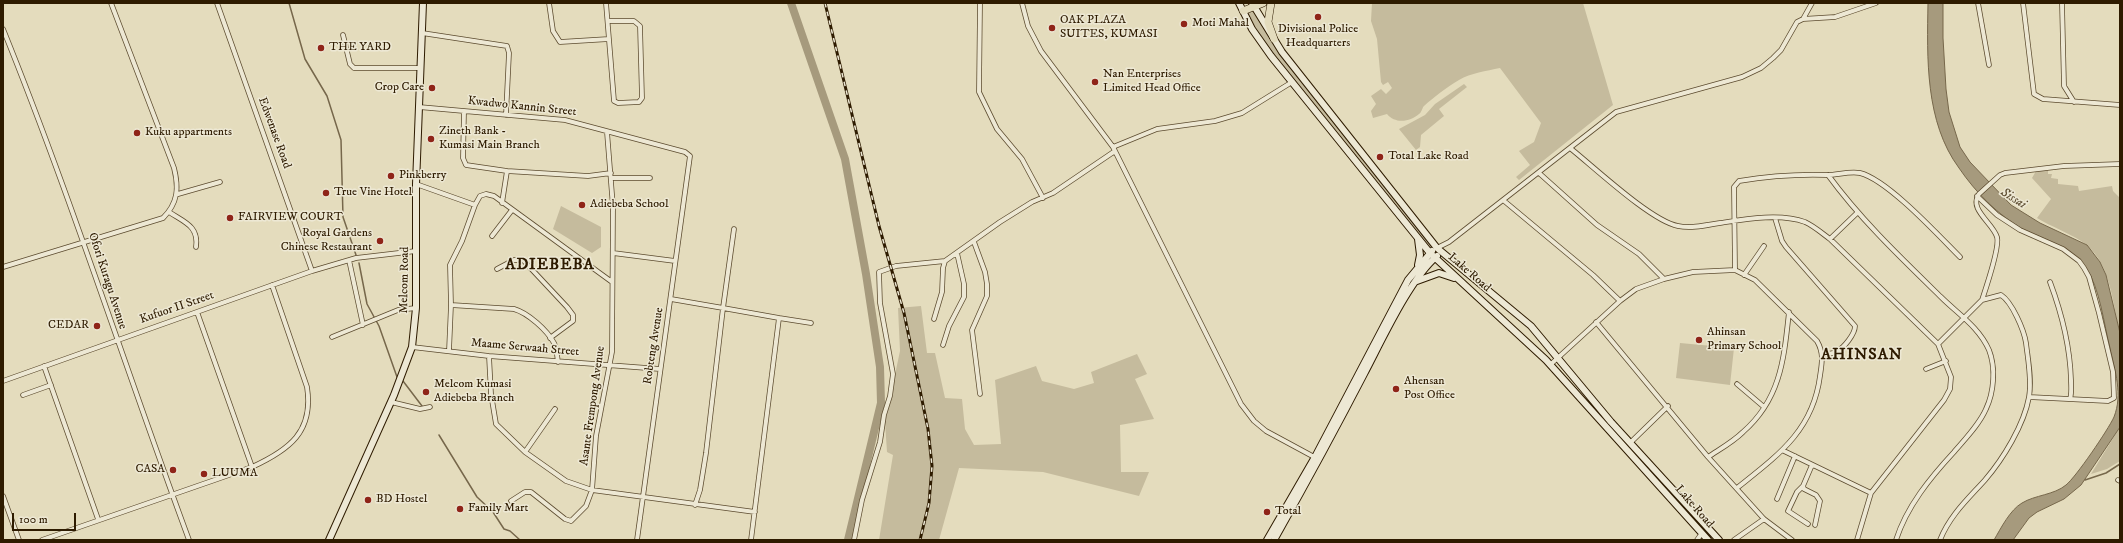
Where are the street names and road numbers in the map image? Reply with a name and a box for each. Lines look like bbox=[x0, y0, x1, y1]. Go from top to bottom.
street label: Kwadwo Kannin Street bbox=[467, 94, 577, 120]
street label: Edwenase Road bbox=[254, 95, 294, 171]
street label: Ofori Kuragu Avenue bbox=[85, 231, 129, 331]
street label: Melcom Road bbox=[397, 246, 413, 314]
street label: Lake Road bbox=[1445, 251, 1493, 295]
street label: Kufuor II Street bbox=[138, 289, 216, 327]
street label: Robteng Avenue bbox=[641, 307, 667, 385]
street label: Maame Serwaah Street bbox=[470, 336, 580, 360]
street label: Asante Frempong Avenue bbox=[577, 345, 609, 467]
street label: Lake Road bbox=[1672, 483, 1716, 531]

